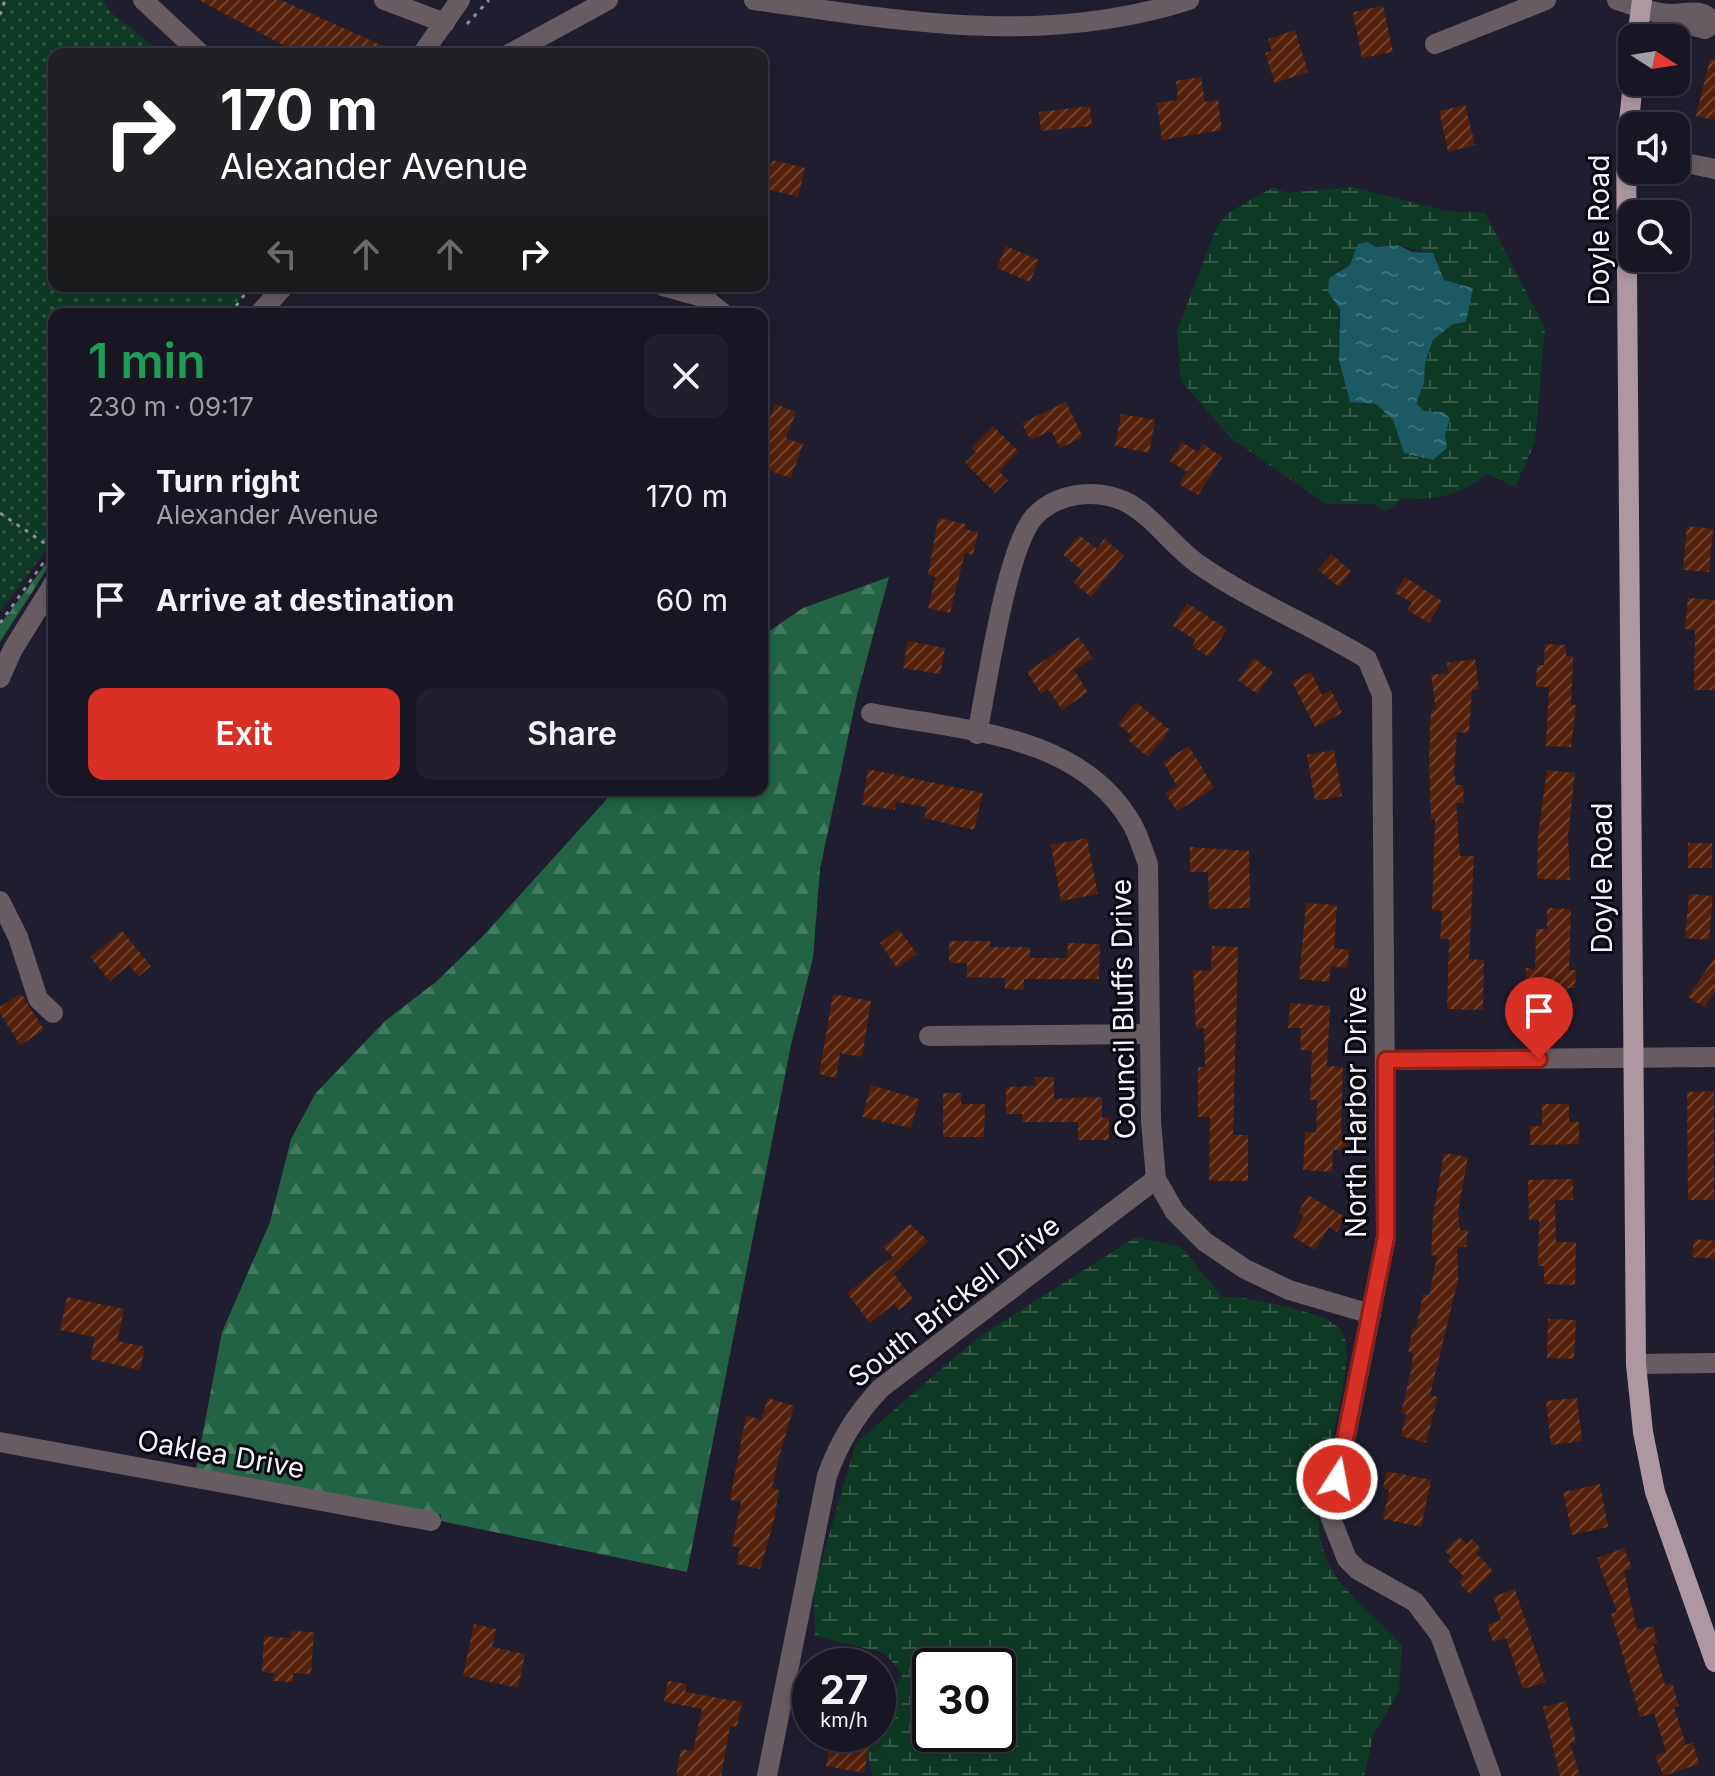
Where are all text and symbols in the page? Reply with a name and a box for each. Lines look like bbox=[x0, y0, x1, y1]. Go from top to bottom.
north arrow bbox=[1618, 24, 1690, 96]
map controls bbox=[1618, 24, 1690, 272]
text: 170 m bbox=[220, 76, 378, 144]
icon: right bbox=[88, 80, 192, 184]
button: sound bbox=[1618, 112, 1690, 184]
text: Alexander Avenue bbox=[220, 144, 528, 188]
street label: Doyle Road bbox=[1582, 155, 1616, 305]
button: search bbox=[1618, 200, 1690, 272]
icon: left bbox=[260, 232, 304, 276]
icon: ahead bbox=[344, 232, 388, 276]
icon: ahead bbox=[428, 232, 472, 276]
icon: right bbox=[512, 232, 556, 276]
text: 1 min bbox=[88, 331, 206, 390]
button: close bbox=[644, 334, 728, 418]
text: 230 m · 09:17 bbox=[88, 391, 254, 422]
text: Turn right bbox=[156, 463, 300, 499]
icon: right bbox=[88, 474, 132, 518]
text: 170 m bbox=[646, 478, 728, 514]
text: Alexander Avenue bbox=[156, 499, 378, 530]
icon: arrive bbox=[88, 578, 132, 622]
text: Arrive at destination bbox=[156, 582, 454, 618]
text: 60 m bbox=[656, 582, 728, 618]
button: Exit bbox=[88, 688, 400, 780]
button: Share bbox=[416, 688, 728, 780]
street label: Doyle Road bbox=[1585, 803, 1619, 953]
street label: Council Bluffs Drive bbox=[1104, 878, 1142, 1140]
pin bbox=[1505, 977, 1573, 1059]
street label: North Harbor Drive bbox=[1339, 986, 1373, 1238]
icon: arrive bbox=[1517, 989, 1561, 1033]
street label: South Brickell Drive bbox=[841, 1208, 1067, 1394]
street label: Oaklea Drive bbox=[135, 1423, 307, 1485]
position arrow bbox=[1295, 1437, 1379, 1521]
speed limit sign: 30 bbox=[912, 1648, 1016, 1752]
text: 27 bbox=[820, 1665, 868, 1714]
text: km/h bbox=[820, 1708, 868, 1732]

